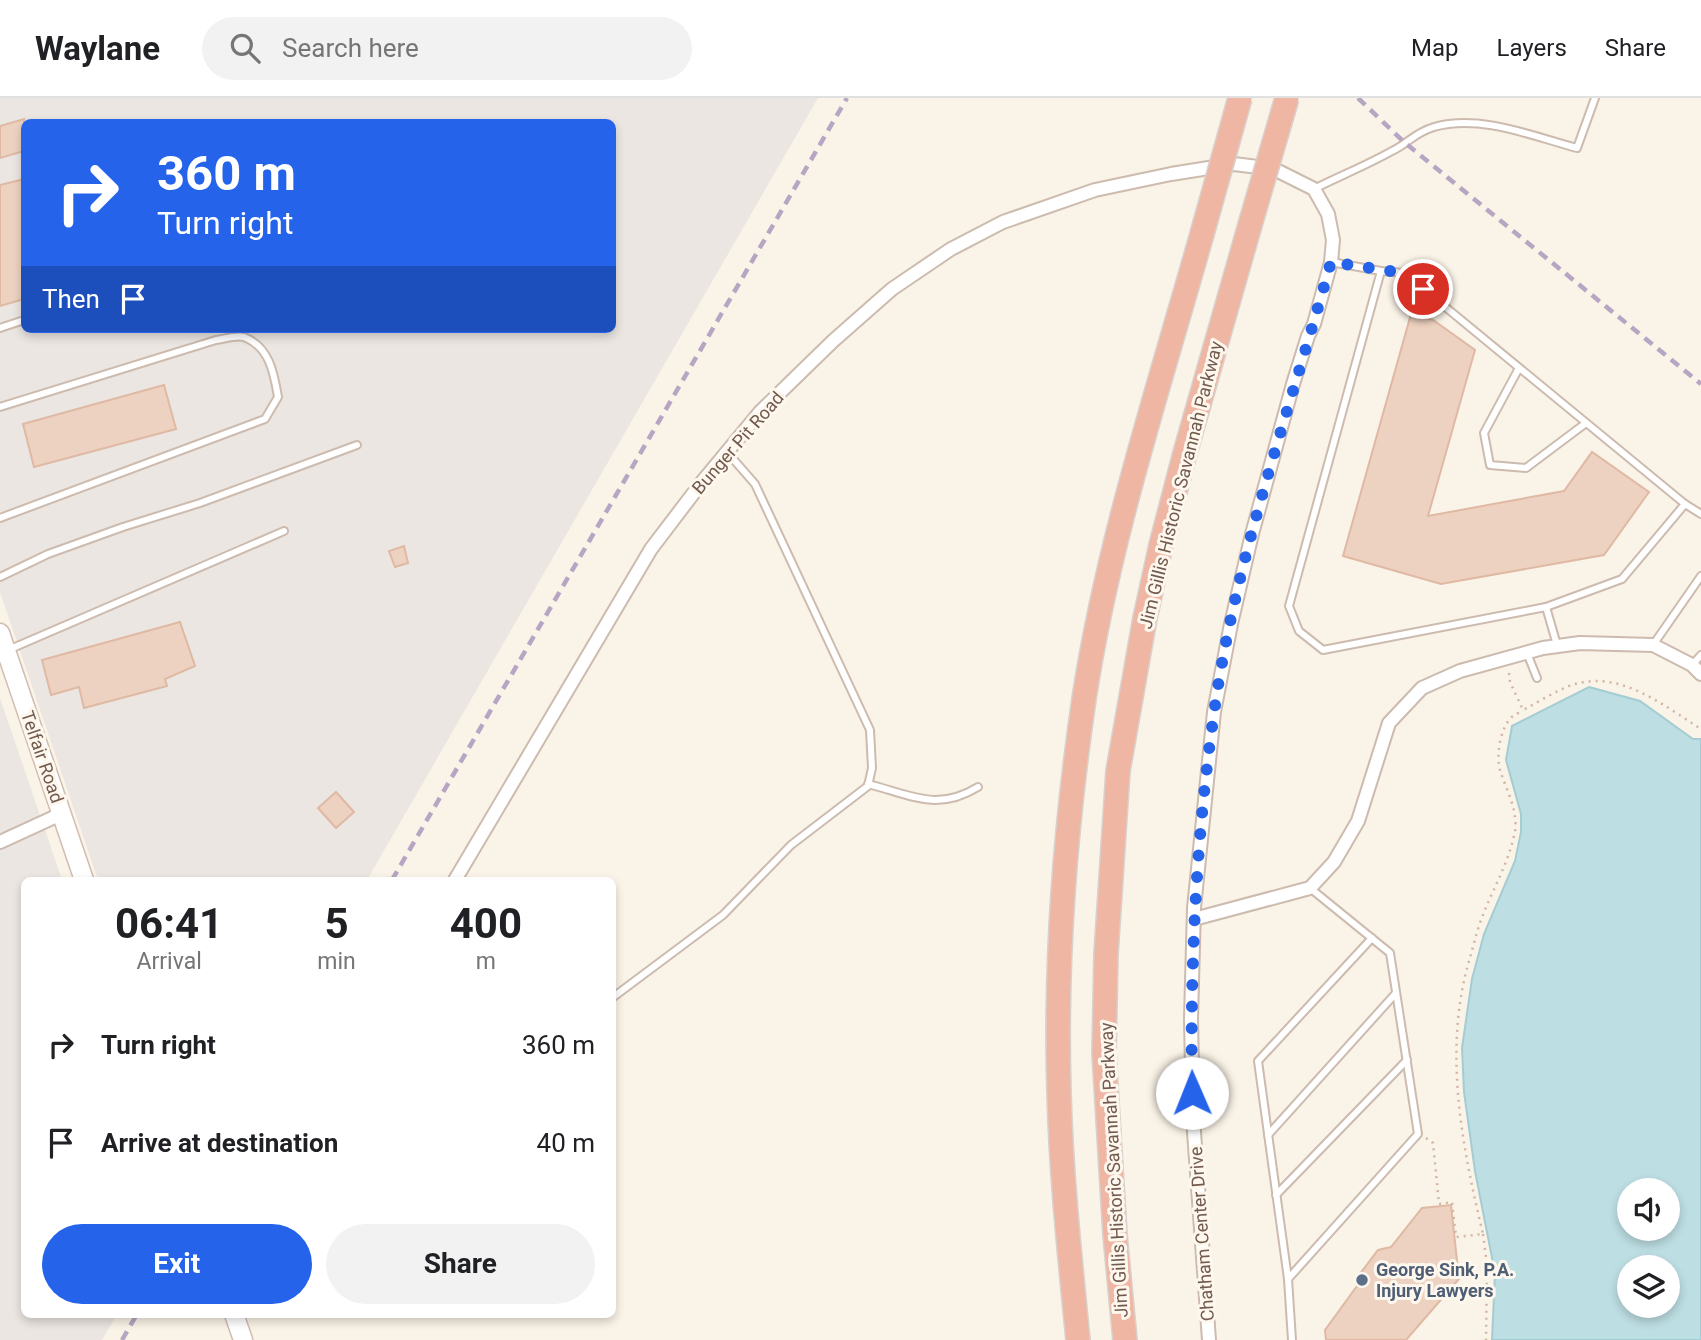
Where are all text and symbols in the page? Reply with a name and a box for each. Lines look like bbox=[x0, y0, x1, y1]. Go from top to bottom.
search box bbox=[202, 17, 692, 80]
text: Waylane bbox=[35, 29, 160, 68]
icon: search bbox=[226, 29, 264, 67]
text: Search here bbox=[282, 33, 419, 63]
text: Map bbox=[1411, 34, 1459, 62]
text: Layers bbox=[1497, 34, 1567, 62]
text: Share bbox=[1605, 34, 1666, 62]
text: 360 m bbox=[157, 145, 296, 202]
icon: right bbox=[42, 147, 133, 238]
text: Turn right bbox=[157, 204, 293, 242]
pin bbox=[1393, 259, 1453, 319]
icon: arrive bbox=[1404, 270, 1442, 308]
icon: arrive bbox=[114, 280, 152, 318]
text: Then bbox=[42, 284, 100, 314]
street label: Jim Gillis Historic Savannah Parkway bbox=[1135, 338, 1227, 631]
street label: Bunger Pit Road bbox=[687, 387, 788, 498]
street label: Telfair Road bbox=[17, 708, 68, 806]
text: 06:41 bbox=[115, 899, 223, 948]
text: 5 bbox=[324, 899, 349, 948]
text: 400 bbox=[450, 899, 522, 948]
text: Arrival bbox=[136, 948, 202, 975]
text: min bbox=[317, 948, 356, 975]
text: m bbox=[476, 948, 496, 975]
street label: Jim Gillis Historic Savannah Parkway bbox=[1095, 1021, 1132, 1318]
icon: right bbox=[42, 1026, 80, 1064]
text: Turn right bbox=[101, 1030, 216, 1060]
text: 360 m bbox=[522, 1030, 595, 1060]
position arrow bbox=[1155, 1056, 1229, 1130]
icon: arrive bbox=[42, 1124, 80, 1162]
text: Arrive at destination bbox=[101, 1128, 338, 1158]
text: 40 m bbox=[537, 1128, 595, 1158]
street label: Chatham Center Drive bbox=[1185, 1146, 1218, 1322]
map controls bbox=[1617, 1178, 1680, 1318]
button: sound bbox=[1617, 1178, 1680, 1241]
button: Exit bbox=[42, 1224, 312, 1304]
button: Share bbox=[326, 1224, 595, 1304]
button: layers bbox=[1617, 1255, 1680, 1318]
place label: George Sink, P.A. Injury Lawyers bbox=[1376, 1259, 1514, 1301]
marker: George Sink, P.A. Injury Lawyers bbox=[1354, 1272, 1370, 1288]

